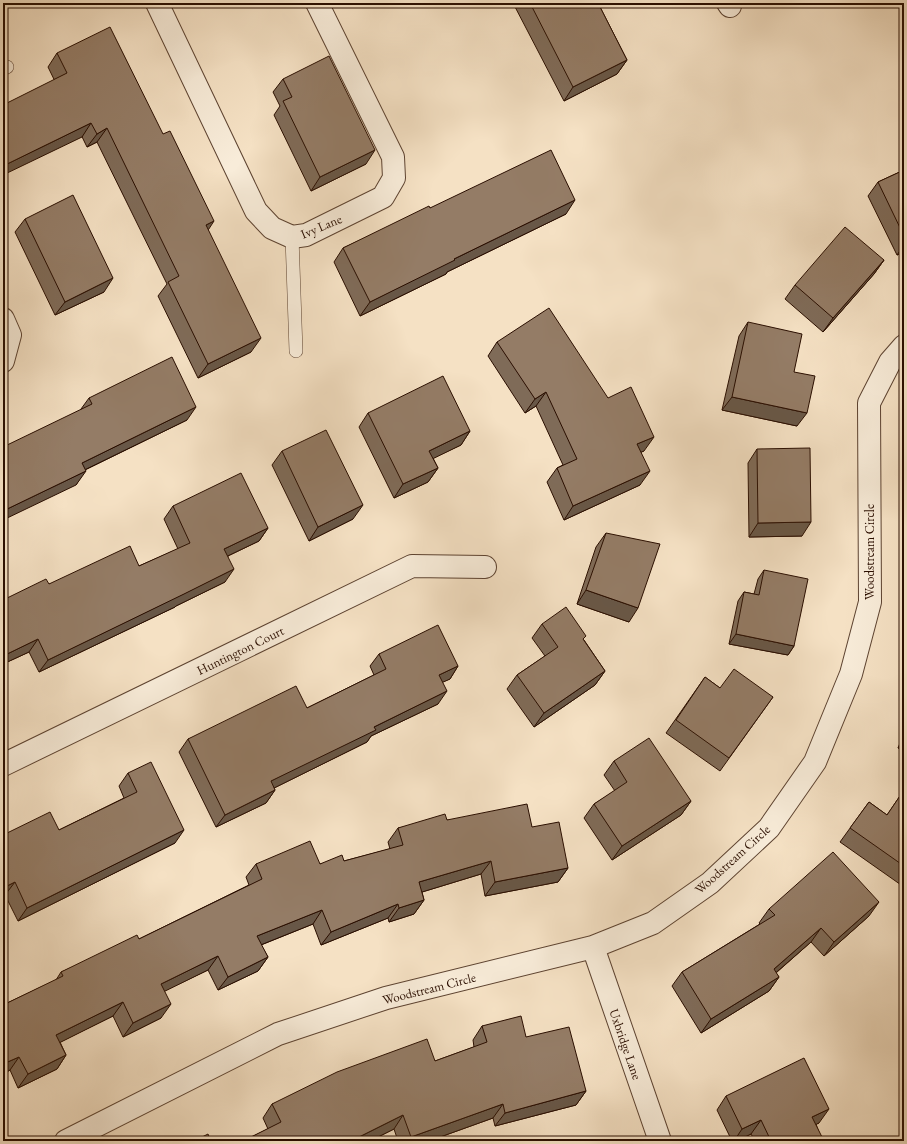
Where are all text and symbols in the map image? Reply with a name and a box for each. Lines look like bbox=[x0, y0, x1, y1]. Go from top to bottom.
street label: Ivy Lane bbox=[298, 210, 344, 243]
street label: Woodstream Circle bbox=[861, 504, 878, 600]
street label: Huntington Court bbox=[194, 622, 287, 679]
street label: Woodstream Circle bbox=[691, 821, 774, 898]
street label: Woodstream Circle bbox=[381, 969, 478, 1008]
street label: Uxbridge Lane bbox=[605, 1006, 646, 1082]

